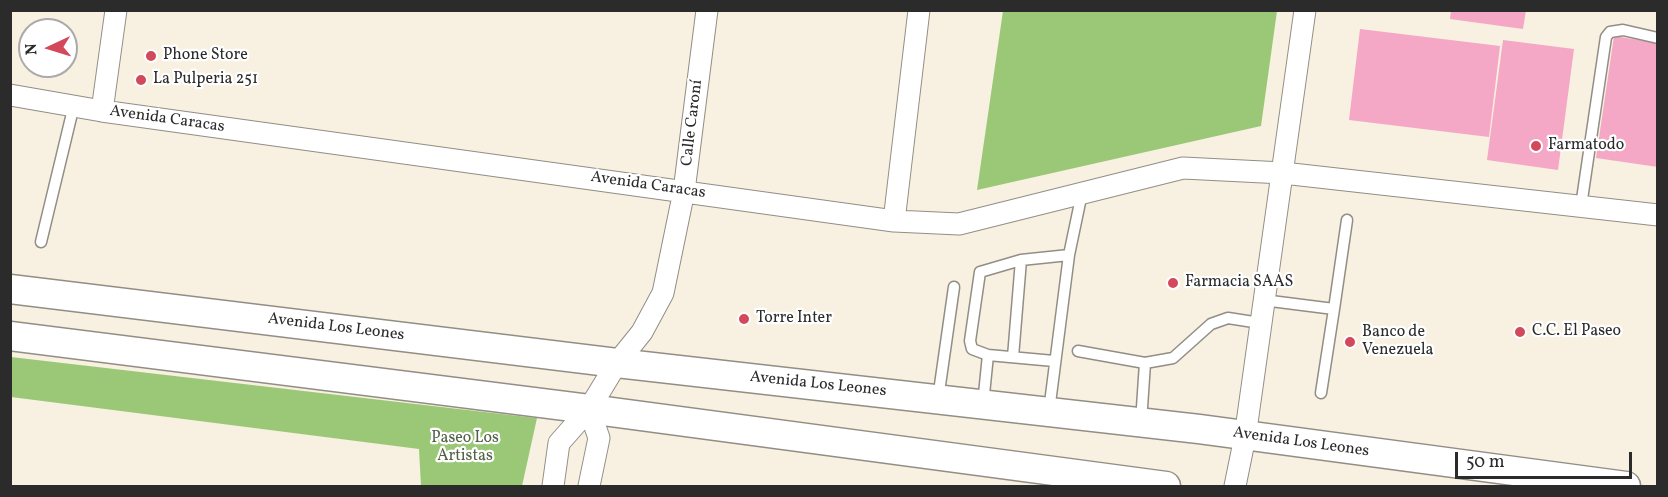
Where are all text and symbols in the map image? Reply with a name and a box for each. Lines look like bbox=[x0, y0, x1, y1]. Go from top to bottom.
north arrow bbox=[18, 18, 78, 78]
text: N bbox=[21, 43, 43, 56]
place label: Phone Store bbox=[163, 46, 248, 66]
marker: Phone Store bbox=[144, 49, 158, 63]
place label: La Pulperia 251 bbox=[153, 70, 258, 90]
marker: La Pulperia 251 bbox=[134, 73, 148, 87]
street label: Calle Caroní bbox=[678, 79, 708, 167]
street label: Avenida Caracas bbox=[108, 102, 226, 138]
place label: Farmatodo bbox=[1548, 136, 1624, 156]
marker: Farmatodo bbox=[1529, 139, 1543, 153]
street label: Avenida Caracas bbox=[589, 168, 707, 204]
place label: Farmacia SAAS bbox=[1185, 273, 1293, 293]
marker: Farmacia SAAS bbox=[1166, 276, 1180, 290]
place label: Torre Inter bbox=[756, 309, 832, 329]
street label: Avenida Los Leones bbox=[267, 310, 405, 346]
marker: Torre Inter bbox=[737, 312, 751, 326]
place label: C.C. El Paseo bbox=[1532, 322, 1621, 342]
place label: Banco de Venezuela bbox=[1362, 323, 1434, 361]
marker: C.C. El Paseo bbox=[1513, 325, 1527, 339]
marker: Banco de Venezuela bbox=[1343, 335, 1357, 349]
street label: Avenida Los Leones bbox=[749, 368, 887, 402]
street label: Avenida Los Leones bbox=[1232, 424, 1370, 462]
park label: Paseo Los Artistas bbox=[431, 429, 499, 467]
scale bar bbox=[1458, 440, 1635, 478]
text: 50 m bbox=[1466, 450, 1505, 475]

